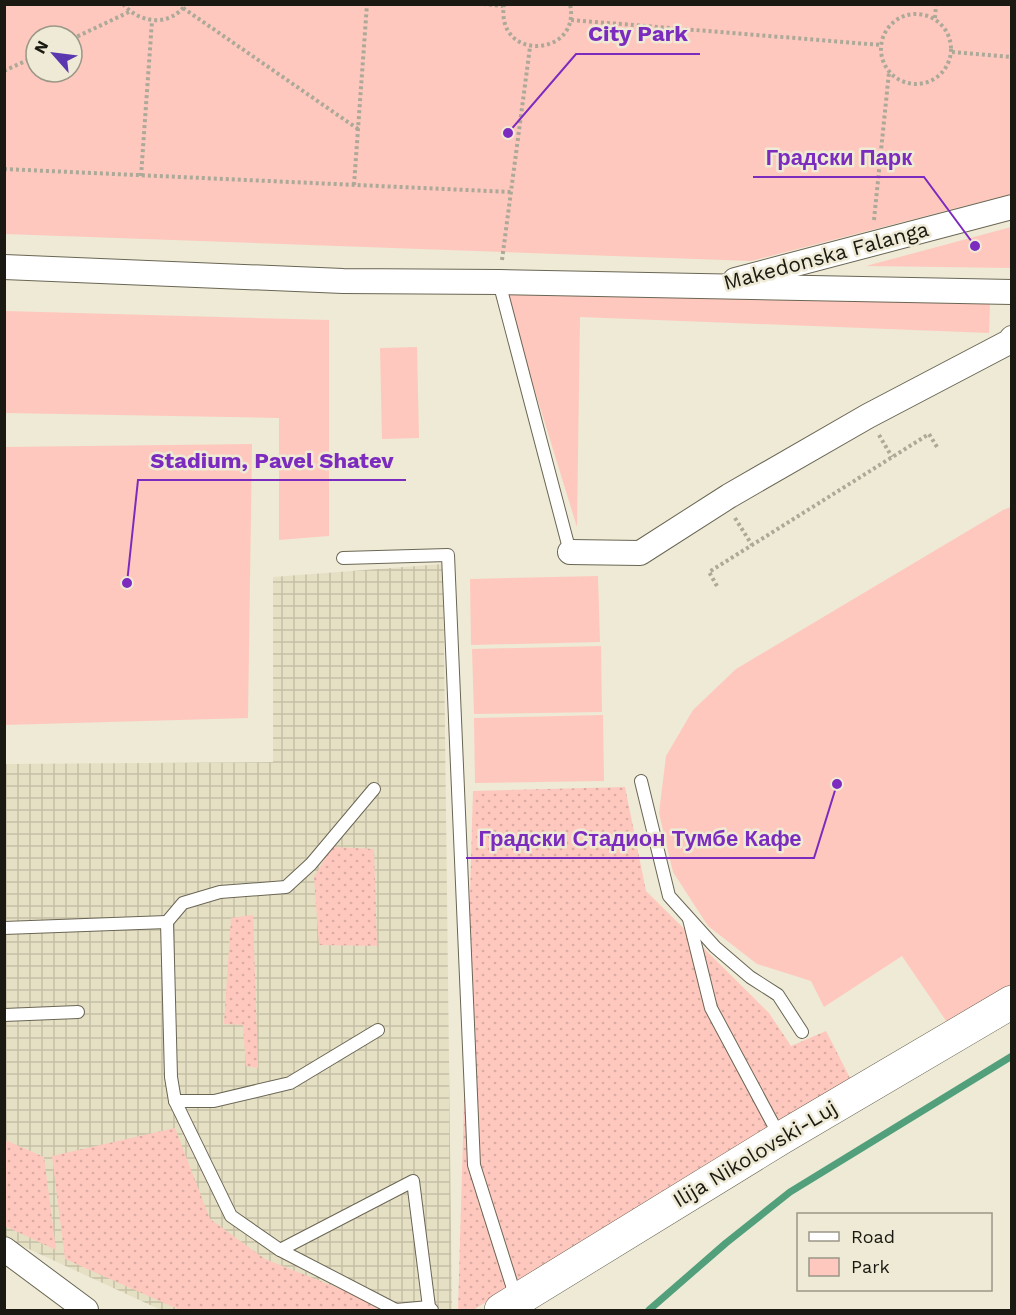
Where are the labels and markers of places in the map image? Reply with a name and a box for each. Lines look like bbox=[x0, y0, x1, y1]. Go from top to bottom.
callout: City Park bbox=[576, 14, 700, 54]
callout: Градски Парк bbox=[753, 137, 924, 177]
callout: Stadium, Pavel Shatev bbox=[138, 440, 406, 480]
callout: Градски Стадион Тумбе Кафе bbox=[466, 818, 814, 858]

